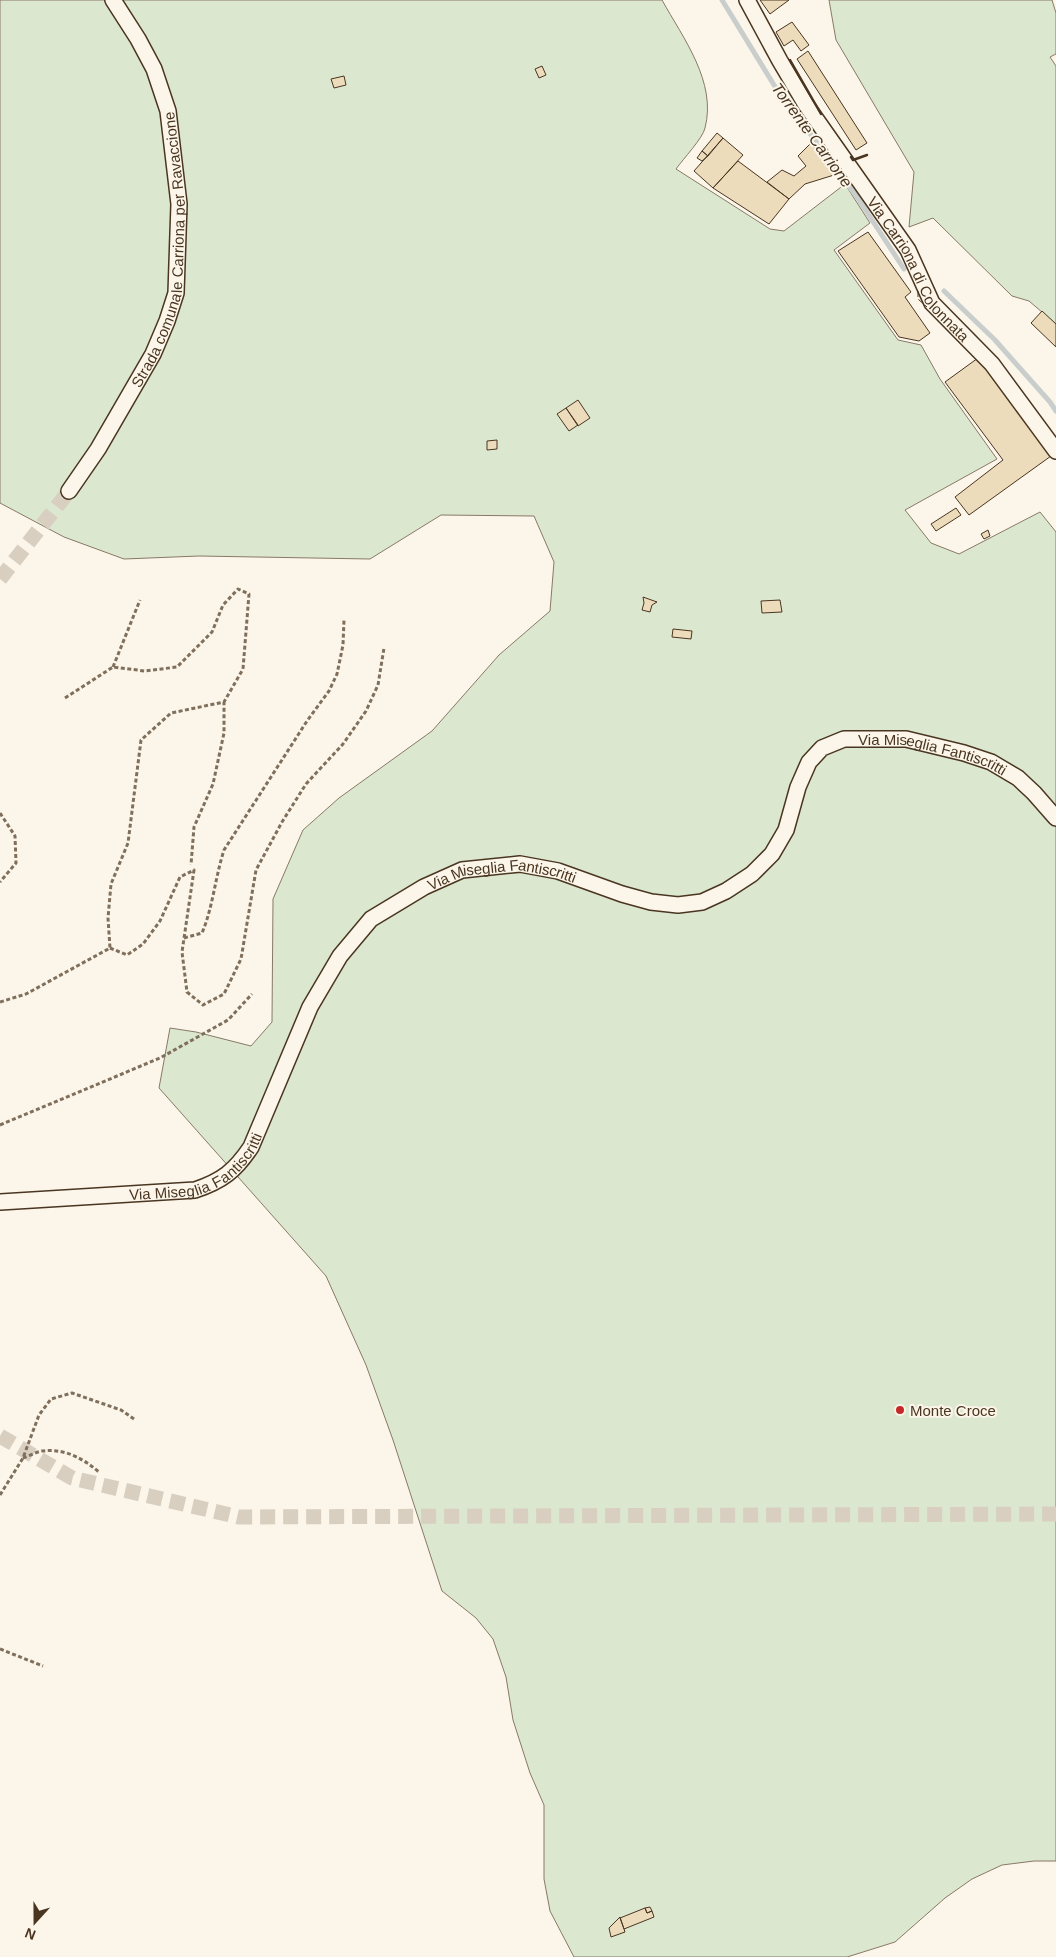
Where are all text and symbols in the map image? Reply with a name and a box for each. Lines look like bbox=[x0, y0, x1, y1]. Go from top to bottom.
water label: Torrente Carrione bbox=[768, 80, 856, 191]
street label: Strada comunale Carriona per Ravaccione bbox=[127, 111, 188, 390]
street label: Via Carriona di Colonnata bbox=[864, 193, 973, 345]
street label: Via Miseglia Fantiscritti bbox=[858, 731, 1010, 778]
street label: Via Miseglia Fantiscritti bbox=[425, 855, 579, 893]
street label: Via Miseglia Fantiscritti bbox=[129, 1130, 265, 1203]
place label: Monte Croce bbox=[910, 1402, 996, 1419]
marker: Monte Croce bbox=[894, 1404, 906, 1416]
north arrow bbox=[10, 1897, 60, 1947]
text: N bbox=[23, 1925, 38, 1943]

